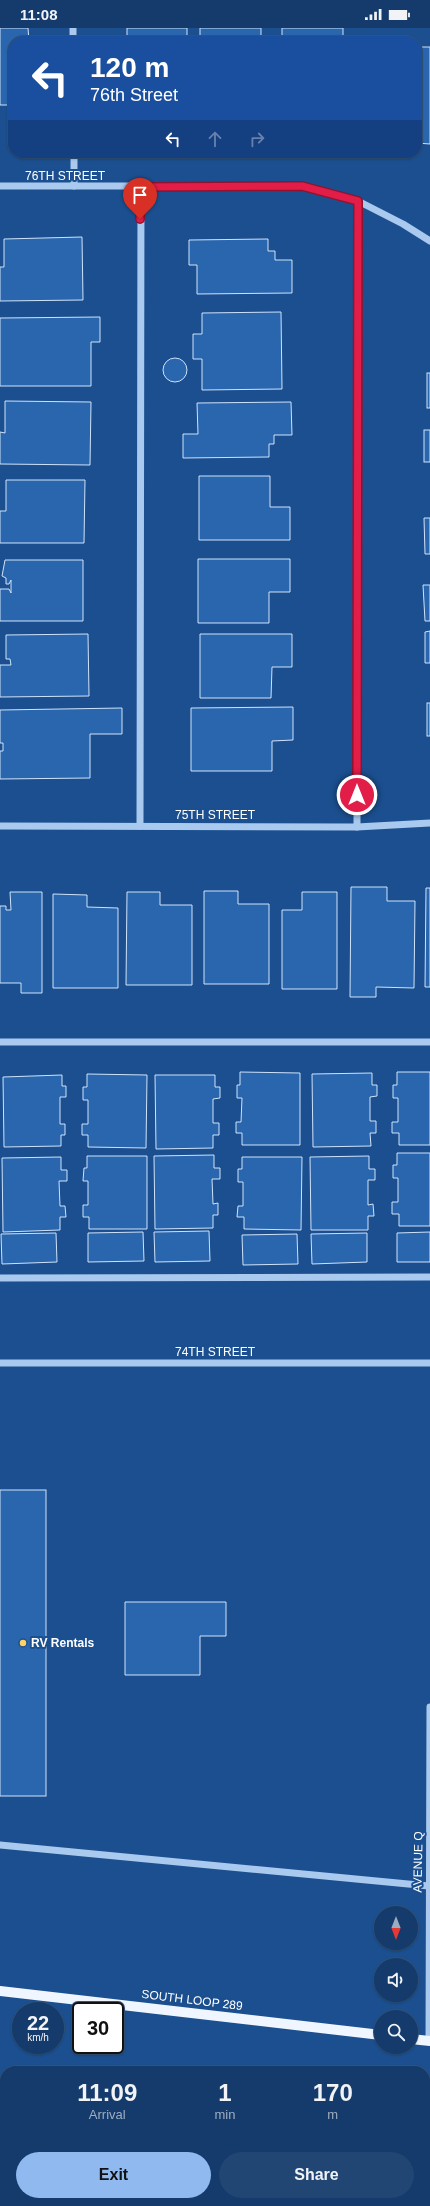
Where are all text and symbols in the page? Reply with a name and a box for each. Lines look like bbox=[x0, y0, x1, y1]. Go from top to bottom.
text: 11:08 bbox=[20, 6, 58, 23]
icon: left bbox=[24, 52, 76, 104]
text: 120 m bbox=[90, 52, 169, 83]
text: 76th Street bbox=[90, 85, 178, 105]
icon: left bbox=[162, 128, 184, 150]
icon: ahead bbox=[204, 128, 226, 150]
icon: right bbox=[246, 128, 268, 150]
street label: 76TH STREET bbox=[25, 169, 106, 183]
pin bbox=[123, 178, 157, 219]
icon: arrive bbox=[129, 184, 151, 206]
position arrow bbox=[336, 774, 378, 816]
street label: 75TH STREET bbox=[175, 808, 256, 822]
street label: 74TH STREET bbox=[175, 1345, 256, 1359]
place label: RV Rentals bbox=[31, 1636, 94, 1650]
marker: RV Rentals bbox=[18, 1638, 28, 1648]
street label: AVENUE Q bbox=[410, 1831, 426, 1893]
north arrow bbox=[374, 1906, 418, 1950]
map controls bbox=[374, 1906, 418, 2054]
button: sound bbox=[374, 1958, 418, 2002]
street label: SOUTH LOOP 289 bbox=[141, 1987, 244, 2013]
speed limit sign: 30 bbox=[72, 2002, 124, 2054]
button: search bbox=[374, 2010, 418, 2054]
text: 22 bbox=[27, 2012, 49, 2034]
text: km/h bbox=[27, 2032, 49, 2043]
text: 11:09 bbox=[77, 2079, 137, 2106]
text: 1 bbox=[218, 2079, 232, 2106]
text: 170 bbox=[313, 2079, 353, 2106]
text: Arrival bbox=[89, 2107, 126, 2122]
text: min bbox=[215, 2107, 235, 2122]
text: m bbox=[327, 2107, 338, 2122]
button: Exit bbox=[16, 2152, 211, 2198]
button: Share bbox=[219, 2152, 414, 2198]

